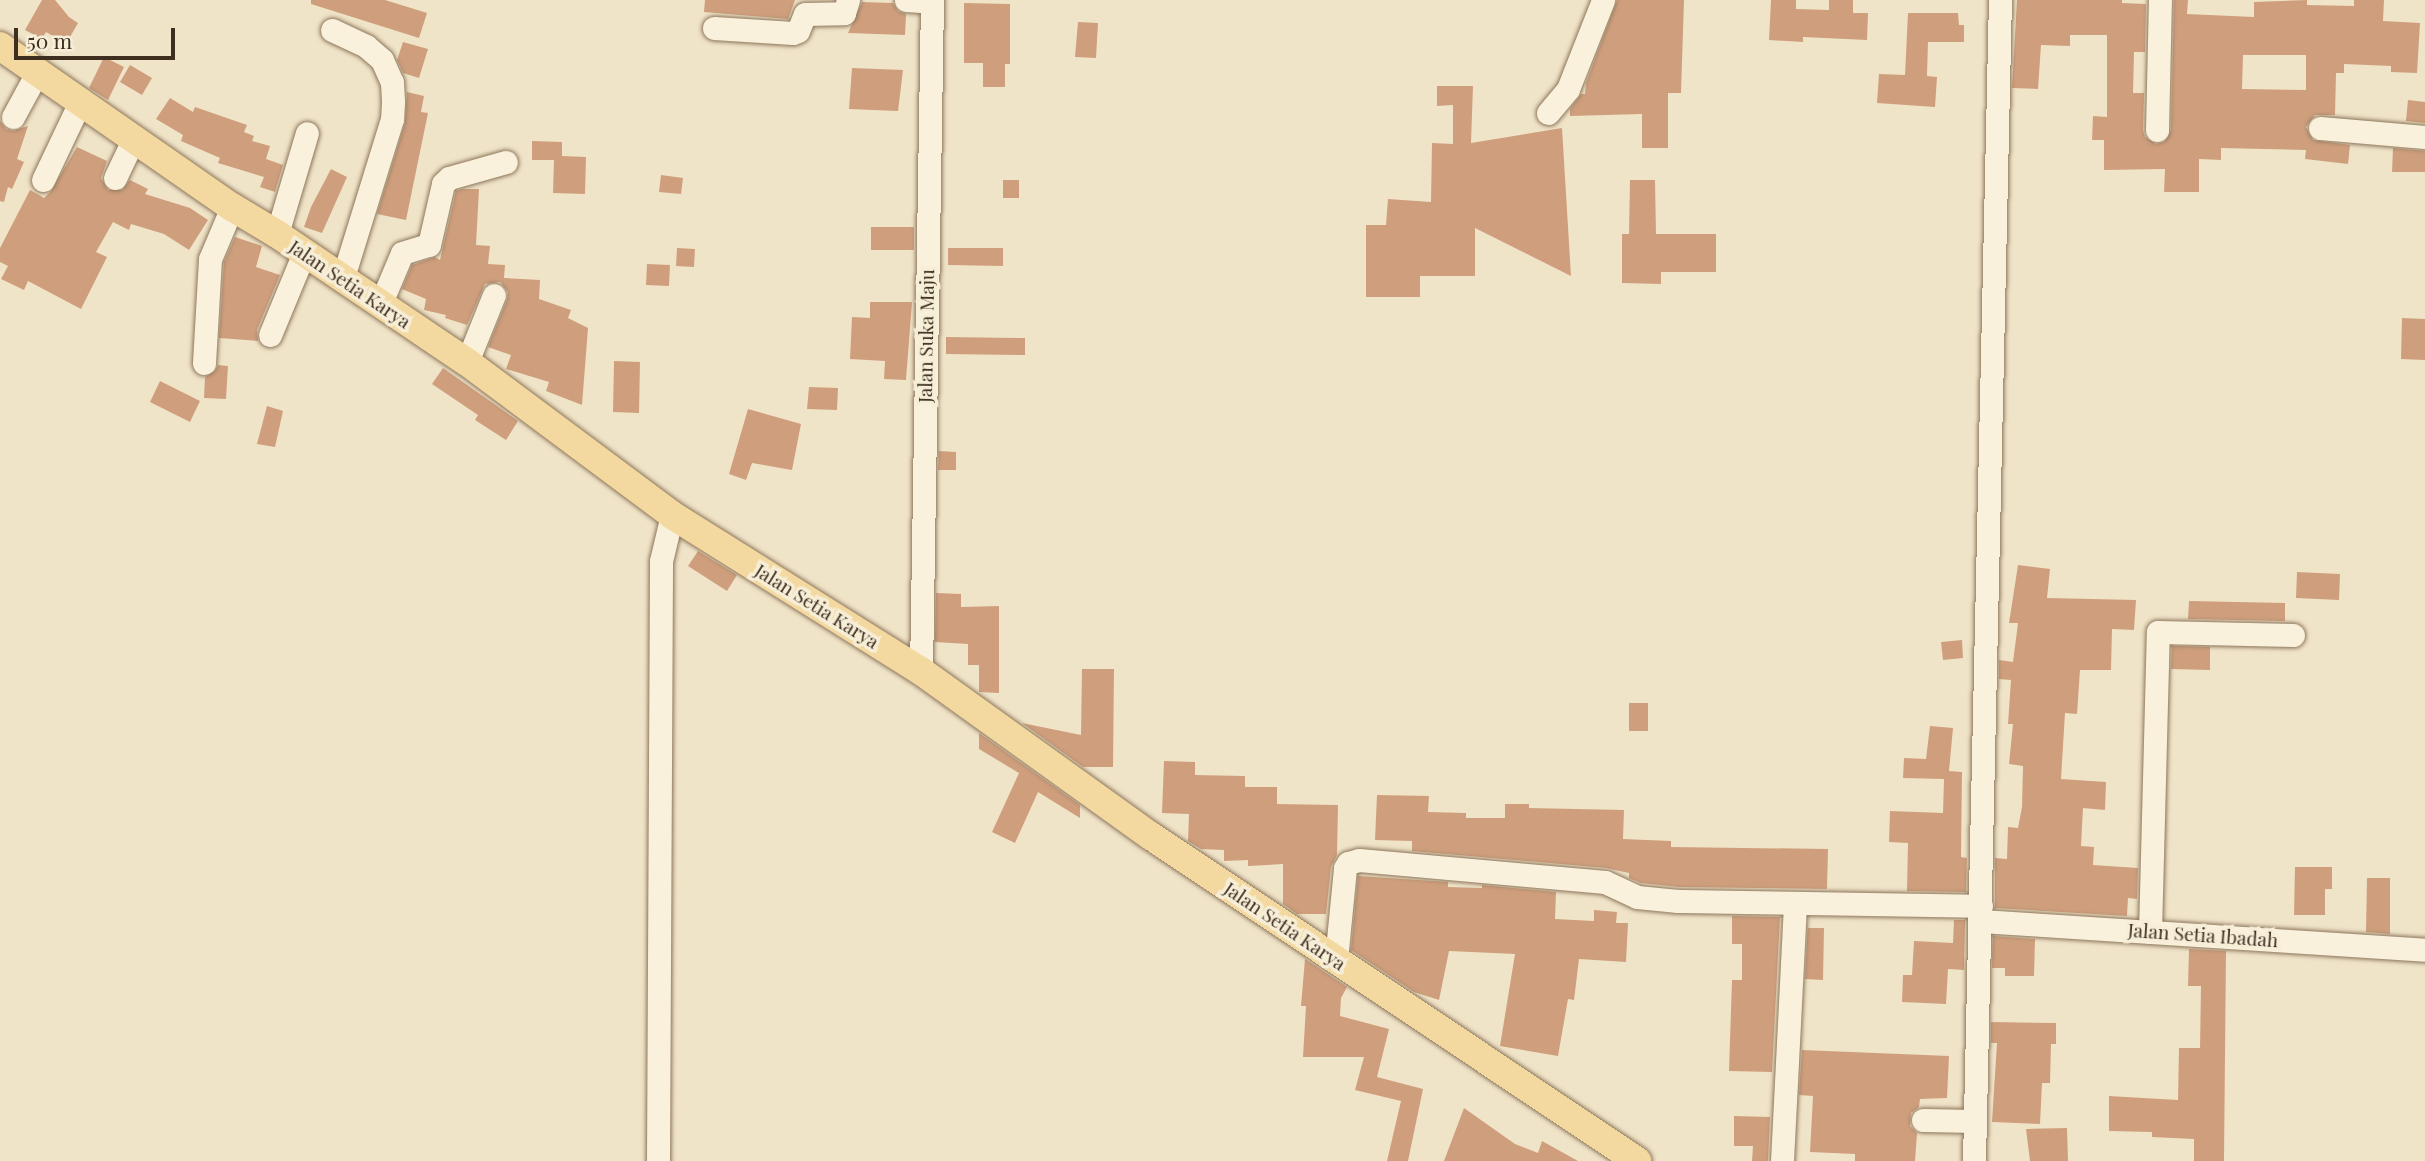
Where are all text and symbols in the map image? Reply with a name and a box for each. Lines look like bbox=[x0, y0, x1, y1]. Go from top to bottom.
scale bar bbox=[18, 14, 178, 58]
text: 50 m bbox=[27, 26, 72, 54]
street label: Jalan Setia Karya bbox=[285, 235, 415, 333]
street label: Jalan Suka Maju bbox=[913, 269, 939, 403]
street label: Jalan Setia Karya bbox=[751, 559, 883, 653]
street label: Jalan Setia Karya bbox=[1220, 877, 1350, 975]
street label: Jalan Setia Ibadah bbox=[2127, 918, 2279, 952]

